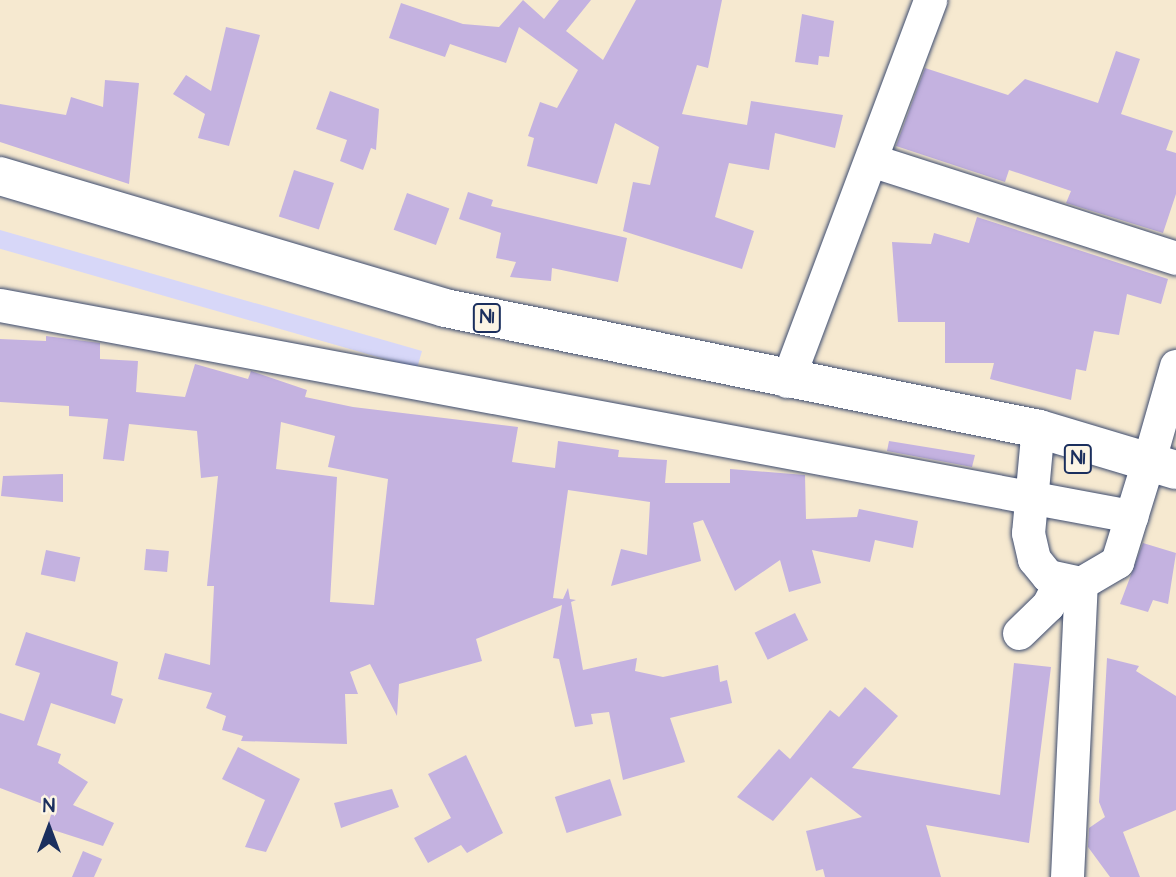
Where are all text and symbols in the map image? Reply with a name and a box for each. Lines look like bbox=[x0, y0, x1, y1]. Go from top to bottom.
road number: N1 bbox=[471, 302, 503, 334]
road number: N1 bbox=[1062, 444, 1094, 474]
north arrow bbox=[14, 793, 84, 863]
text: N bbox=[43, 793, 55, 820]

